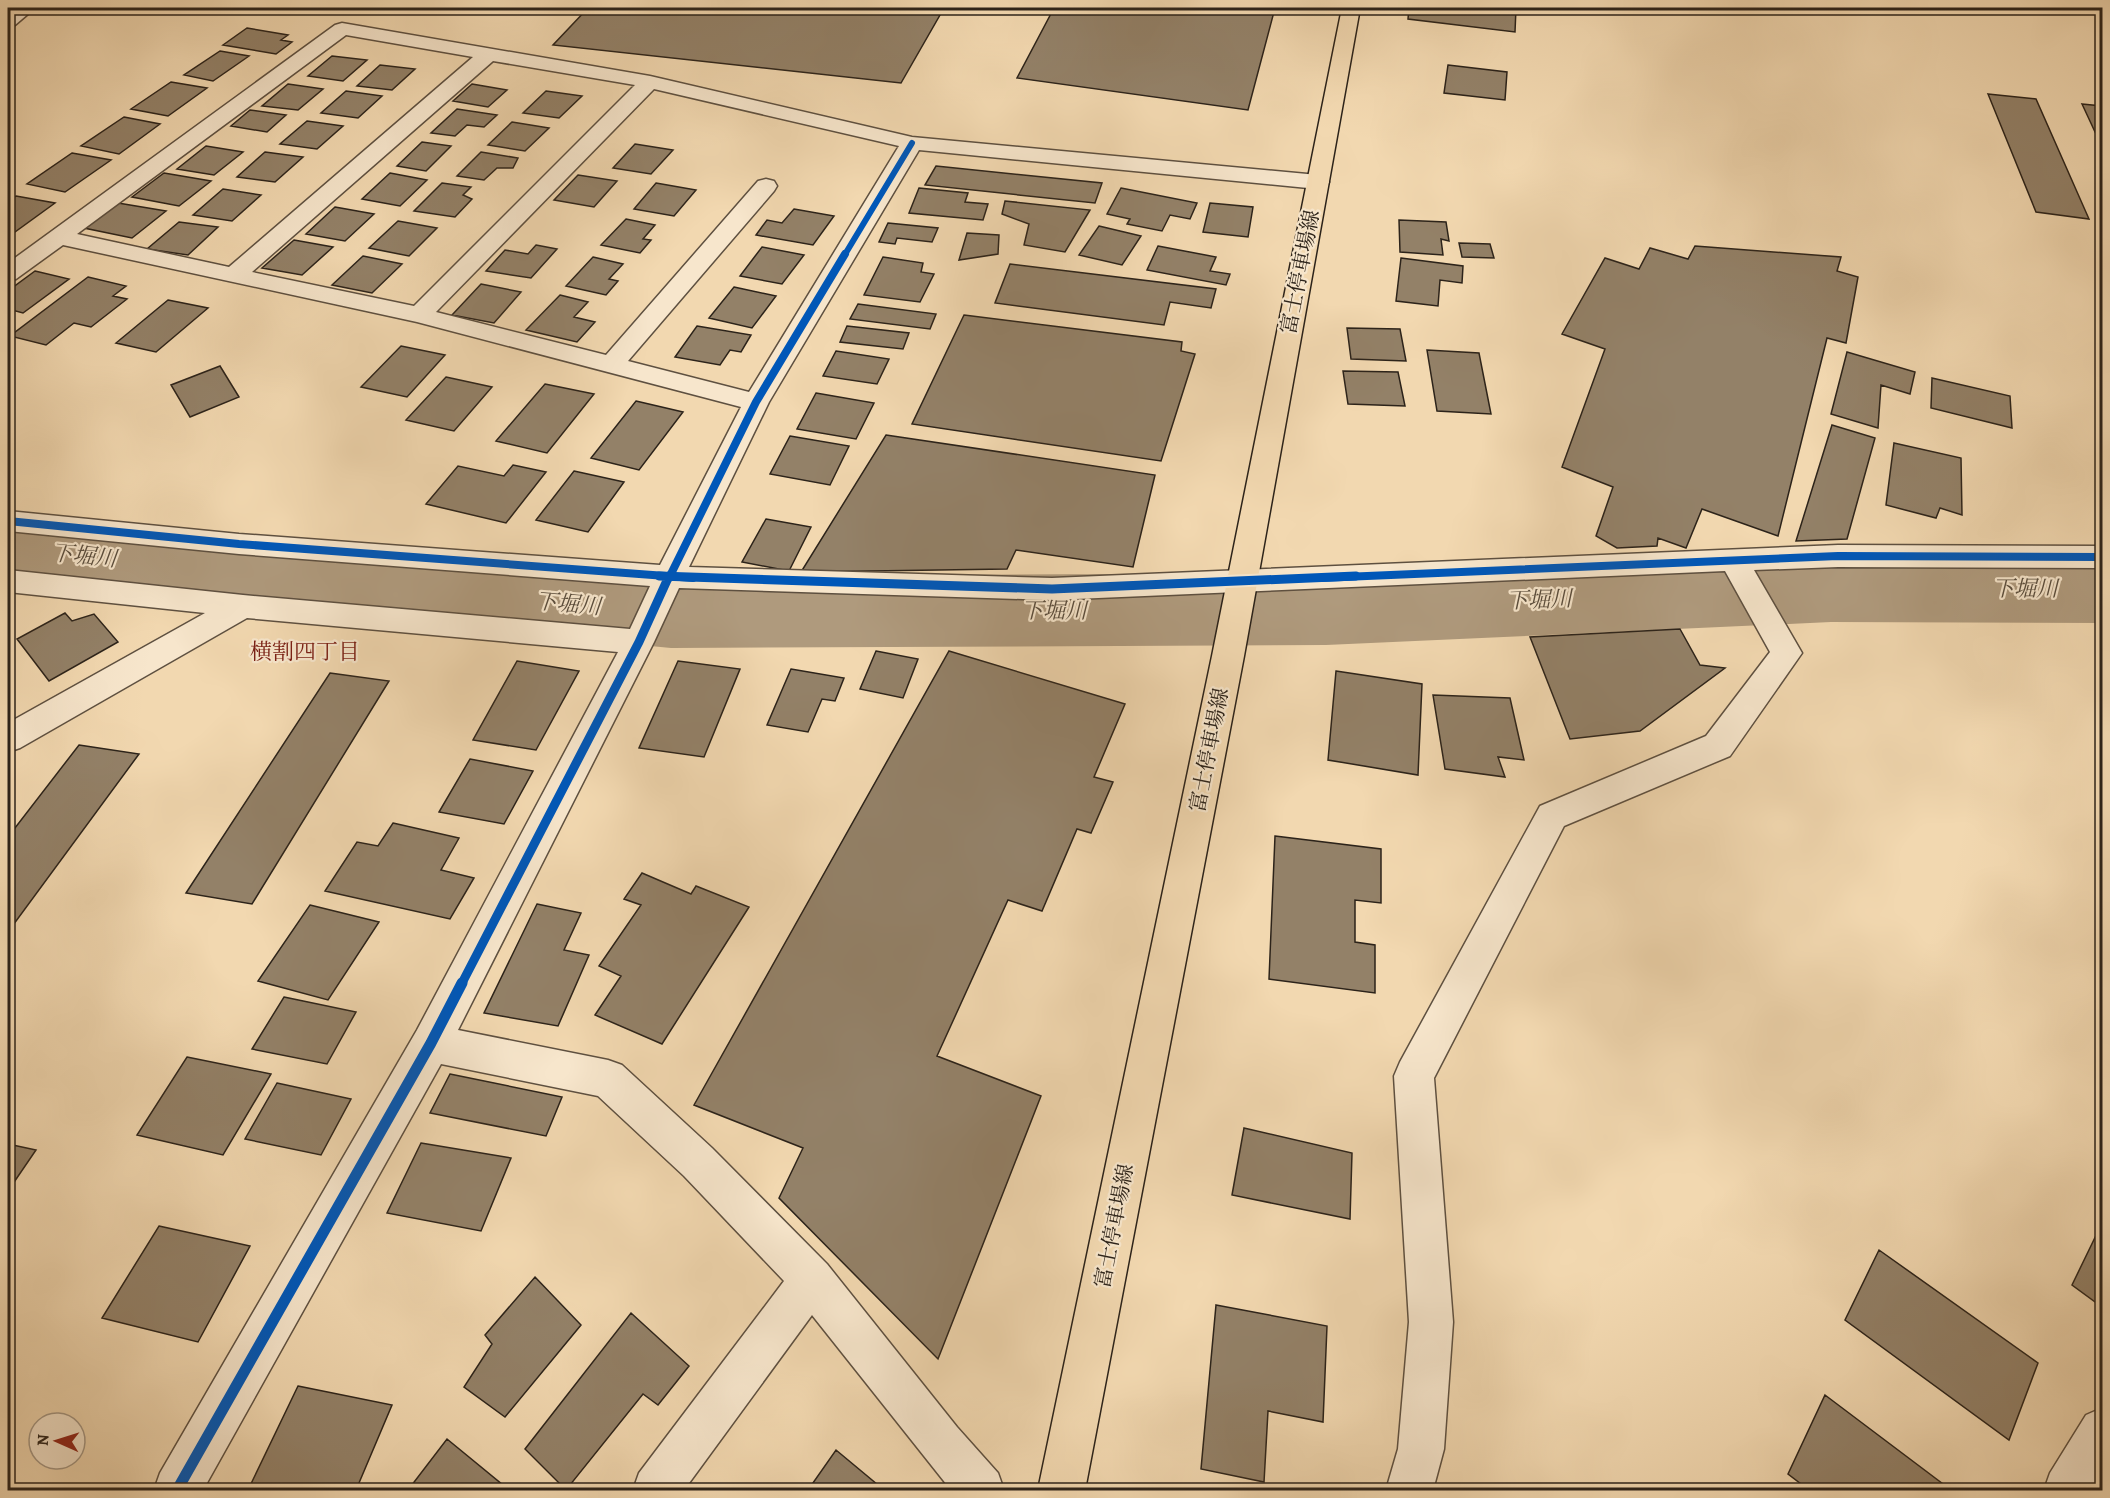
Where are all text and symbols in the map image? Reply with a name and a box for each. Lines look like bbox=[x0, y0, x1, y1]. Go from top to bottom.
street label: 富士停車場線 bbox=[1274, 207, 1326, 337]
water label: 下堀川 bbox=[50, 538, 120, 575]
water label: 下堀川 bbox=[1992, 574, 2060, 604]
water label: 下堀川 bbox=[1506, 584, 1575, 616]
water label: 下堀川 bbox=[534, 586, 604, 622]
water label: 下堀川 bbox=[1021, 596, 1089, 626]
district label: 横割四丁目 bbox=[250, 637, 360, 667]
street label: 富士停車場線 bbox=[1183, 685, 1235, 815]
street label: 富士停車場線 bbox=[1088, 1161, 1140, 1291]
north arrow bbox=[27, 1411, 87, 1471]
text: N bbox=[32, 1434, 54, 1447]

